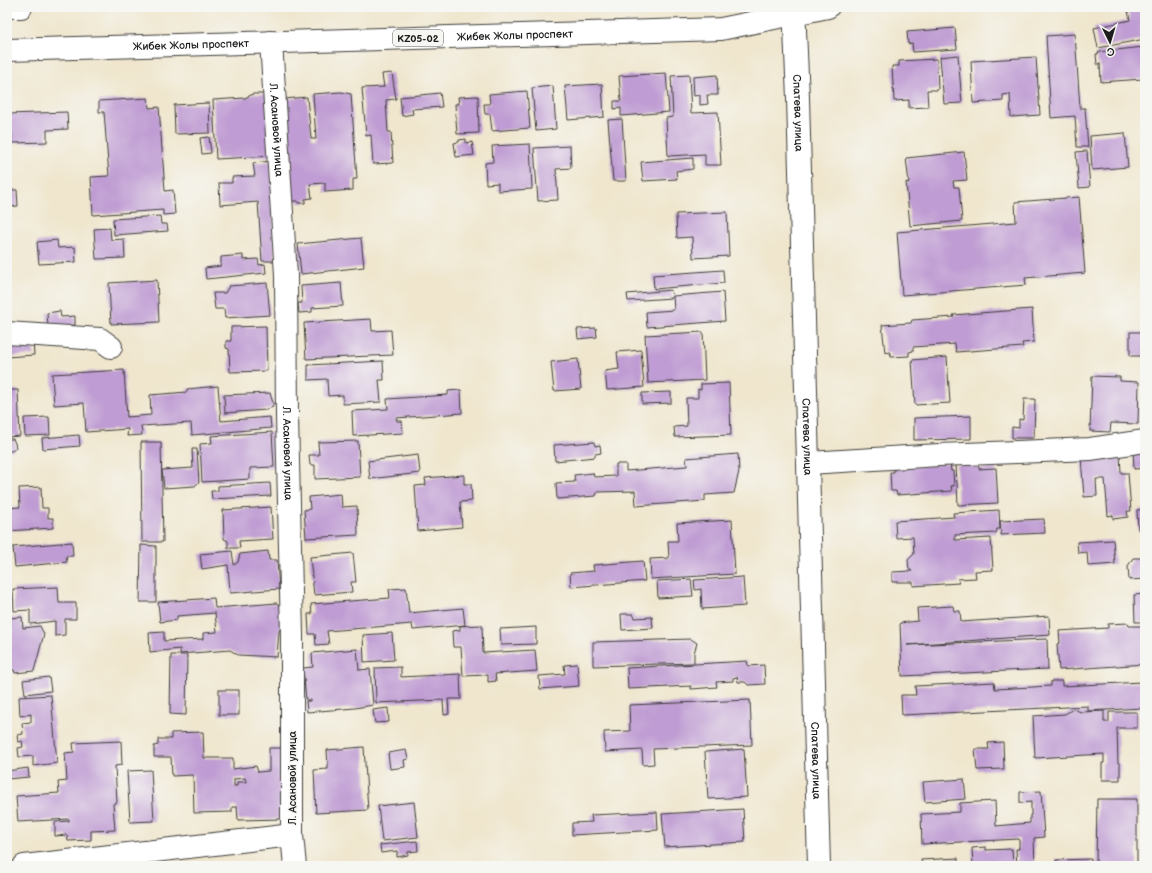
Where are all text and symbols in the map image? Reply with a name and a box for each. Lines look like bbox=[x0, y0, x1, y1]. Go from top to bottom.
north arrow bbox=[1090, 22, 1130, 62]
street label: Жибек Жолы проспект bbox=[456, 27, 573, 44]
road number: KZ05-02 bbox=[393, 30, 443, 46]
street label: Жибек Жолы проспект bbox=[133, 37, 249, 53]
text: С bbox=[1106, 45, 1115, 58]
street label: Спатева улица bbox=[790, 74, 805, 152]
street label: Л. Асановой улица bbox=[267, 82, 286, 178]
street label: Спатева улица bbox=[799, 398, 814, 476]
street label: Л. Асановой улица bbox=[280, 405, 295, 501]
street label: Спатева улица bbox=[808, 722, 823, 800]
street label: Л. Асановой улица bbox=[286, 731, 299, 826]

